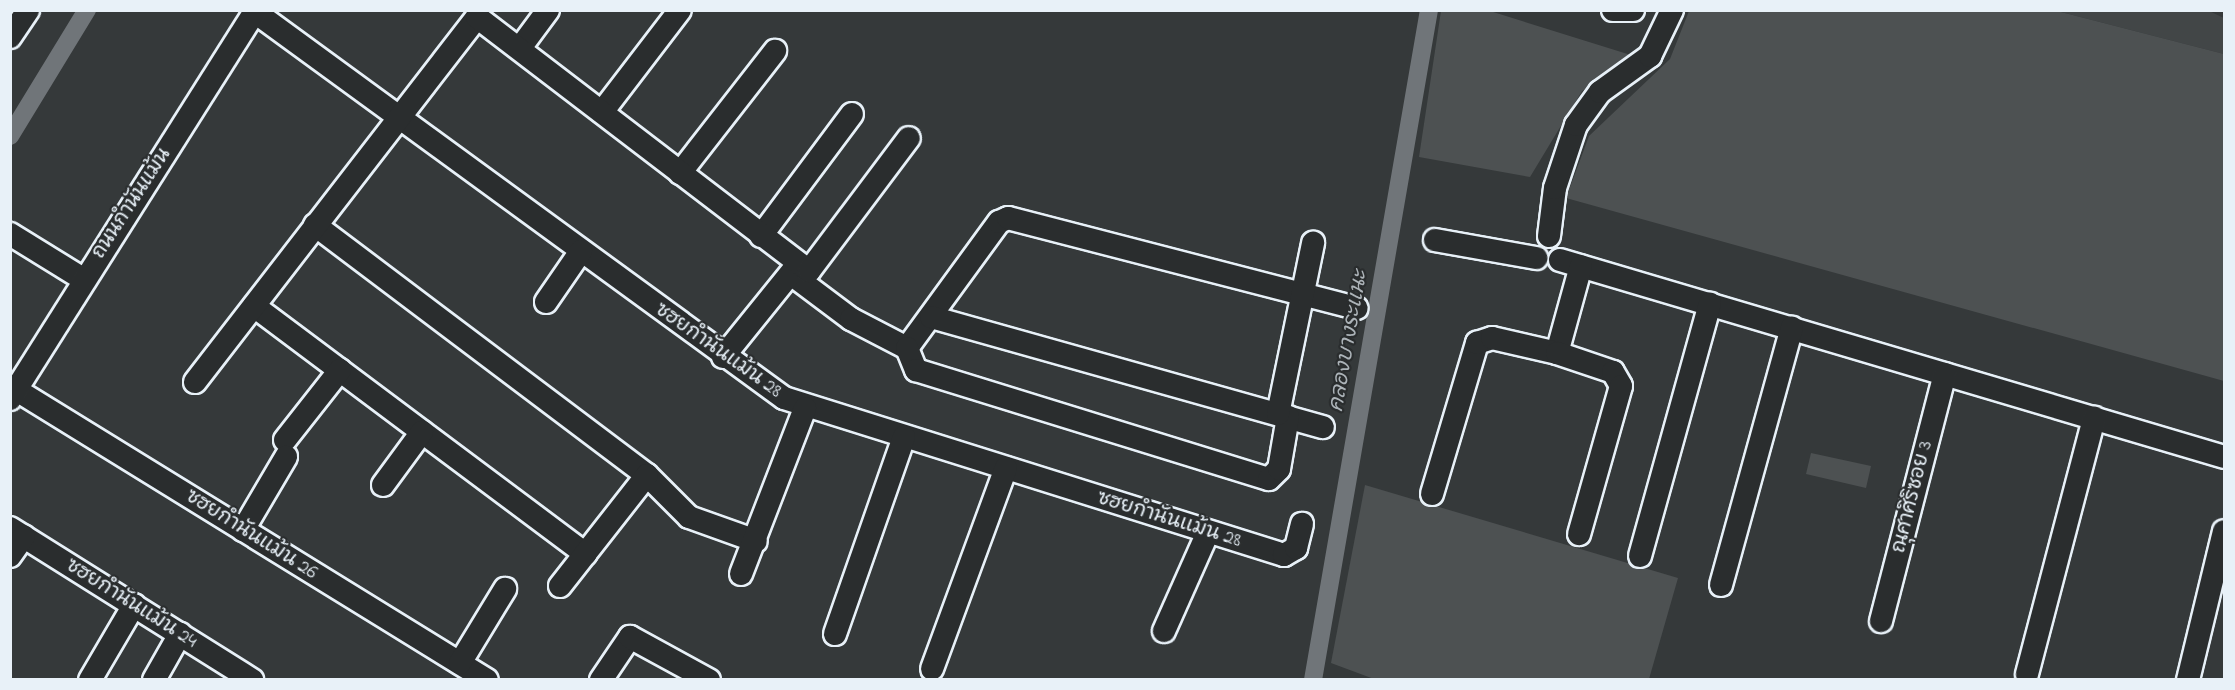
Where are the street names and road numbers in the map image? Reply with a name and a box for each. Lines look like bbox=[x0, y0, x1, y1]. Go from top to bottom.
street label: ถนนกำนันแม้น bbox=[87, 144, 177, 264]
street label: ซฮยกำนันแม้น 28 bbox=[650, 298, 786, 404]
street label: ณุศาศิริซอย 3 bbox=[1887, 438, 1939, 556]
street label: ซฮยกำนันแม้น 26 bbox=[181, 485, 321, 585]
street label: ซฮยกำนันแม้น 28 bbox=[1094, 487, 1244, 553]
street label: ซฮยกำนันแม้น 24 bbox=[61, 554, 201, 654]

